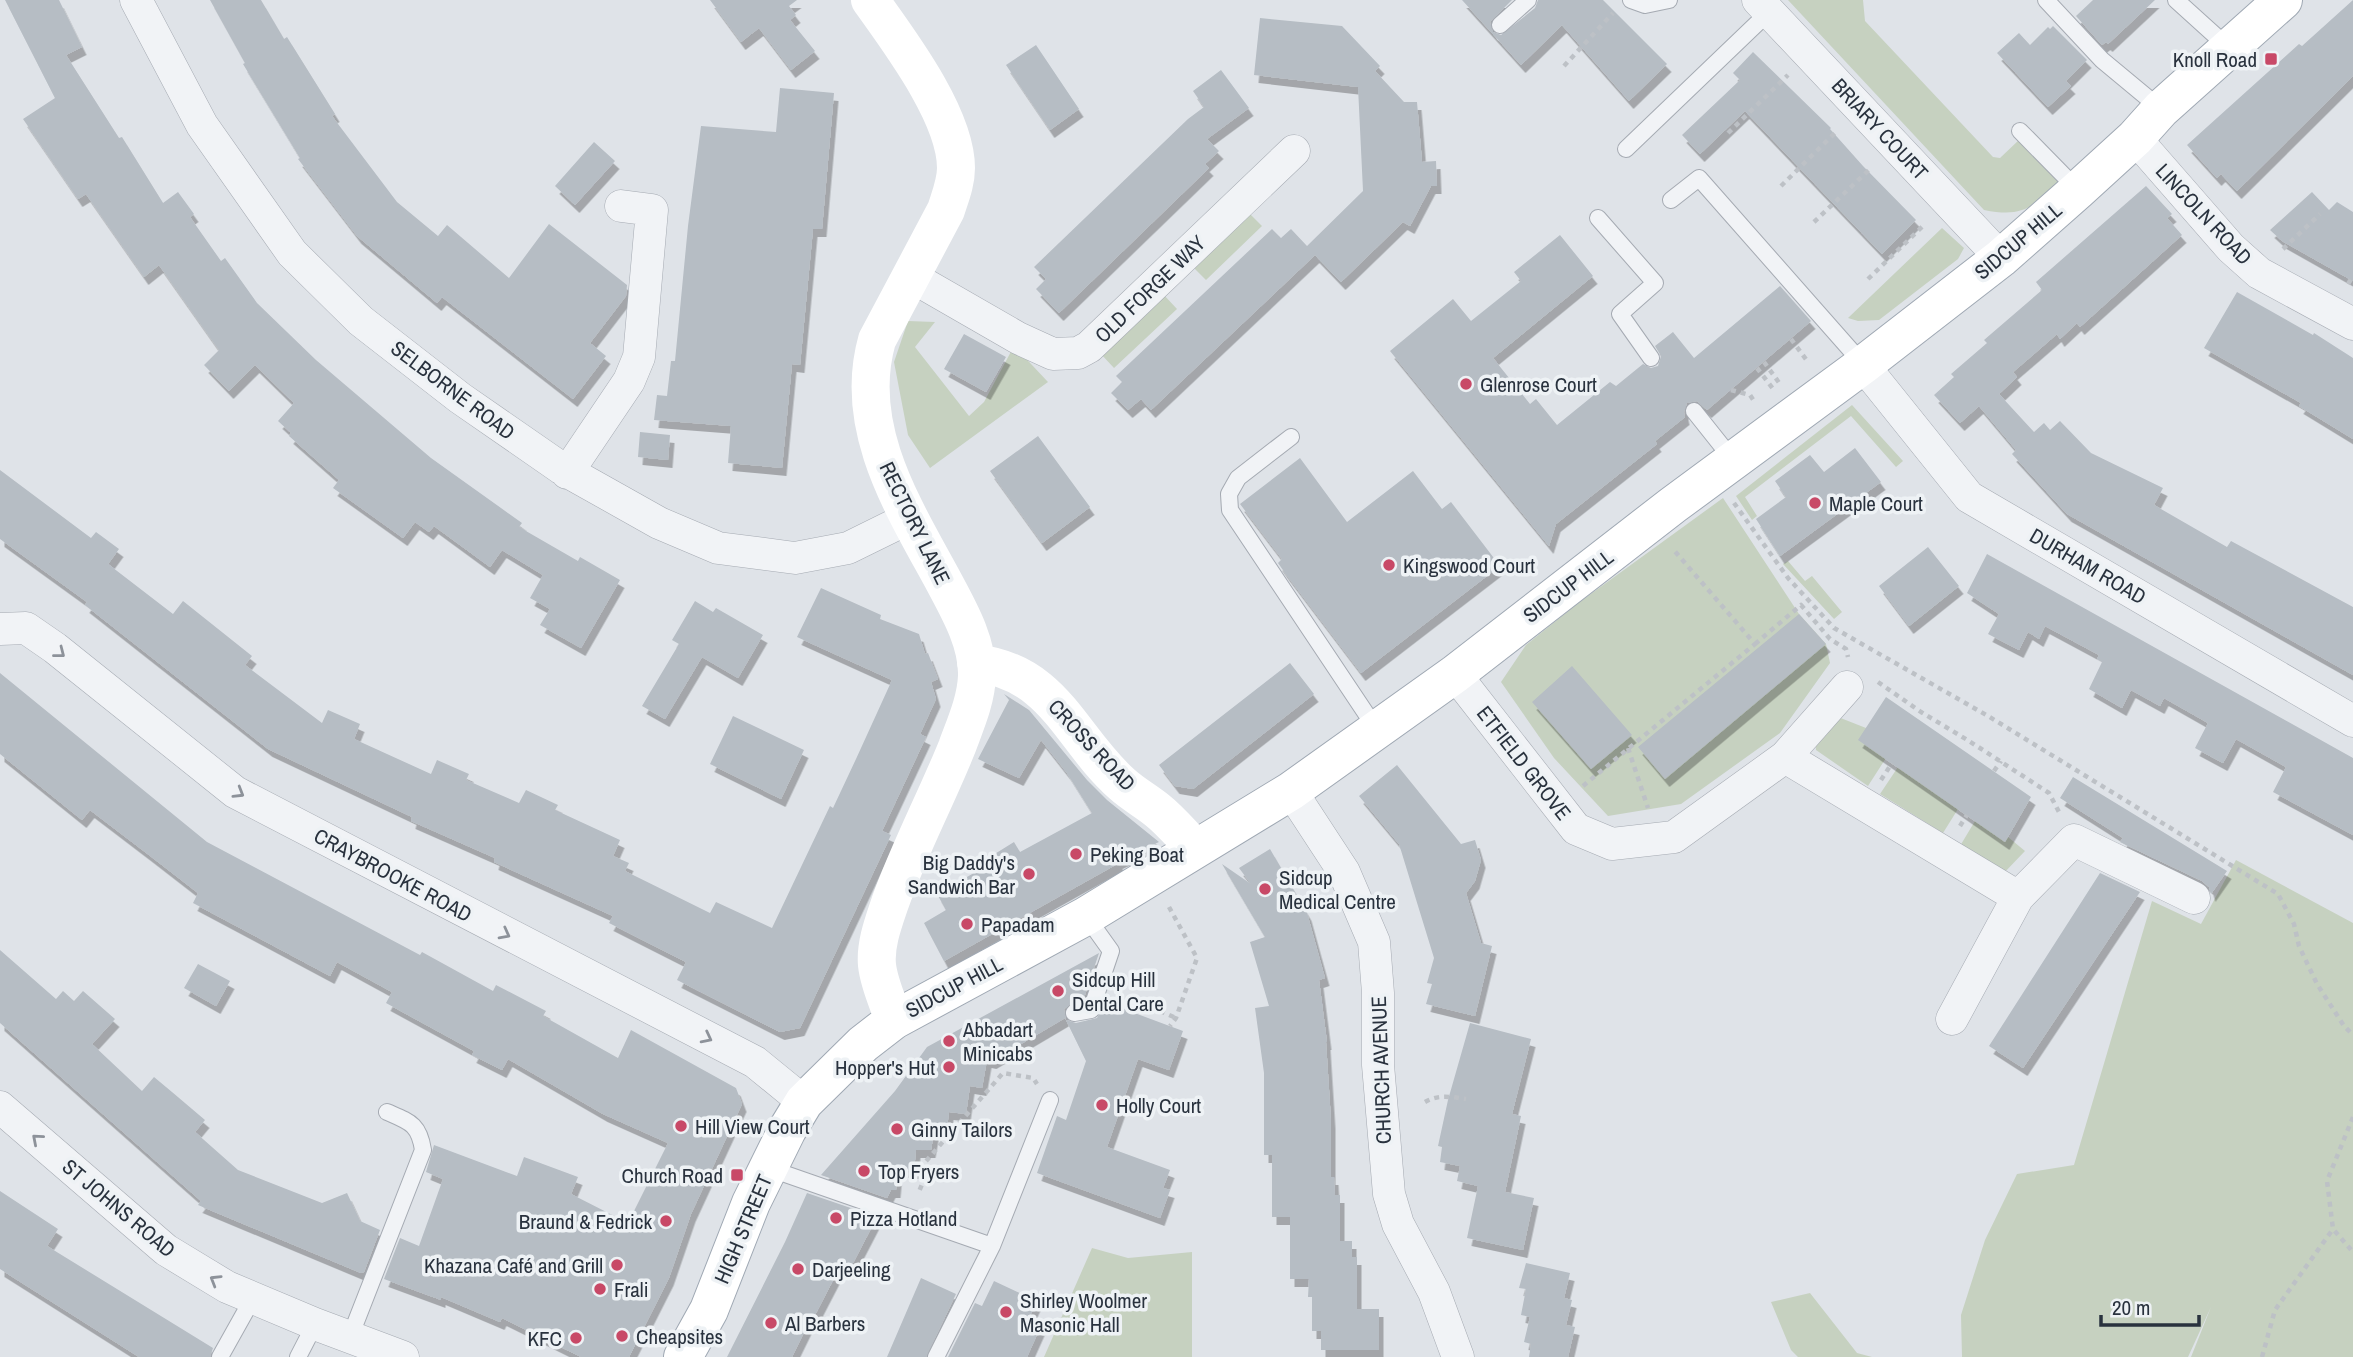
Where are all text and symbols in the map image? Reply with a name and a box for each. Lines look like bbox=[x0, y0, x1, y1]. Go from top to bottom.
place label: Knoll Road bbox=[2173, 45, 2257, 74]
marker: Knoll Road bbox=[2263, 51, 2279, 67]
street label: BRIARY COURT bbox=[1825, 72, 1935, 186]
street label: LINCOLN ROAD bbox=[2149, 157, 2259, 271]
street label: SIDCUP HILL bbox=[1968, 196, 2068, 286]
street label: OLD FORGE WAY bbox=[1088, 228, 1212, 349]
street label: SELBORNE ROAD bbox=[385, 334, 521, 446]
place label: Glenrose Court bbox=[1480, 370, 1597, 399]
marker: Glenrose Court bbox=[1458, 376, 1474, 392]
street label: RECTORY LANE bbox=[873, 457, 957, 589]
place label: Maple Court bbox=[1829, 489, 1923, 518]
marker: Maple Court bbox=[1807, 495, 1823, 511]
street label: DURHAM ROAD bbox=[2024, 521, 2152, 611]
street label: SIDCUP HILL bbox=[1517, 542, 1619, 629]
place label: Kingswood Court bbox=[1403, 551, 1535, 580]
marker: Kingswood Court bbox=[1381, 557, 1397, 573]
one-way arrow bbox=[53, 645, 65, 658]
street label: CROSS ROAD bbox=[1042, 693, 1142, 797]
street label: ETFIELD GROVE bbox=[1470, 700, 1578, 826]
one-way arrow bbox=[232, 785, 245, 798]
street label: CRAYBROOKE ROAD bbox=[309, 821, 477, 929]
place label: Peking Boat bbox=[1090, 840, 1184, 869]
marker: Peking Boat bbox=[1068, 846, 1084, 862]
place label: Big Daddy's Sandwich Bar bbox=[908, 848, 1015, 901]
place label: Sidcup Medical Centre bbox=[1279, 863, 1396, 916]
marker: Big Daddy's Sandwich Bar bbox=[1021, 866, 1037, 882]
marker: Sidcup Medical Centre bbox=[1257, 881, 1273, 897]
place label: Papadam bbox=[981, 910, 1055, 939]
marker: Papadam bbox=[959, 916, 975, 932]
one-way arrow bbox=[498, 925, 511, 939]
street label: SIDCUP HILL bbox=[900, 949, 1008, 1025]
place label: Sidcup Hill Dental Care bbox=[1072, 965, 1164, 1018]
marker: Sidcup Hill Dental Care bbox=[1050, 983, 1066, 999]
street label: CHURCH AVENUE bbox=[1364, 996, 1398, 1144]
place label: Abbadart Minicabs bbox=[962, 1015, 1033, 1068]
one-way arrow bbox=[700, 1030, 713, 1044]
marker: Abbadart Minicabs bbox=[941, 1033, 957, 1049]
place label: Hopper's Hut bbox=[835, 1053, 935, 1082]
marker: Hopper's Hut bbox=[941, 1059, 957, 1075]
place label: Holly Court bbox=[1116, 1091, 1201, 1120]
marker: Holly Court bbox=[1094, 1097, 1110, 1113]
place label: Hill View Court bbox=[695, 1112, 810, 1141]
place label: Ginny Tailors bbox=[911, 1115, 1013, 1144]
marker: Hill View Court bbox=[673, 1118, 689, 1134]
marker: Ginny Tailors bbox=[889, 1121, 905, 1137]
one-way arrow bbox=[32, 1135, 45, 1147]
street label: ST JOHNS ROAD bbox=[56, 1152, 182, 1264]
place label: Top Fryers bbox=[878, 1157, 959, 1186]
place label: Church Road bbox=[622, 1161, 723, 1190]
marker: Top Fryers bbox=[856, 1163, 872, 1179]
marker: Church Road bbox=[729, 1167, 745, 1183]
street label: HIGH STREET bbox=[707, 1170, 779, 1288]
place label: Pizza Hotland bbox=[850, 1204, 957, 1233]
place label: Braund & Fedrick bbox=[519, 1207, 652, 1236]
marker: Pizza Hotland bbox=[828, 1210, 844, 1226]
marker: Braund & Fedrick bbox=[658, 1213, 674, 1229]
place label: Khazana Café and Grill bbox=[424, 1251, 603, 1280]
place label: Darjeeling bbox=[812, 1255, 891, 1284]
marker: Khazana Café and Grill bbox=[609, 1257, 625, 1273]
marker: Darjeeling bbox=[790, 1261, 806, 1277]
one-way arrow bbox=[209, 1275, 222, 1288]
place label: Frali bbox=[614, 1275, 648, 1304]
marker: Frali bbox=[592, 1281, 608, 1297]
scale bar bbox=[2101, 1284, 2199, 1328]
place label: Shirley Woolmer Masonic Hall bbox=[1020, 1286, 1147, 1339]
text: 20 m bbox=[2112, 1293, 2150, 1322]
marker: Shirley Woolmer Masonic Hall bbox=[998, 1304, 1014, 1320]
place label: Al Barbers bbox=[784, 1309, 865, 1338]
marker: Al Barbers bbox=[763, 1315, 779, 1331]
place label: Cheapsites bbox=[636, 1322, 723, 1351]
place label: KFC bbox=[528, 1324, 562, 1353]
marker: Cheapsites bbox=[614, 1328, 630, 1344]
marker: KFC bbox=[568, 1330, 584, 1346]

